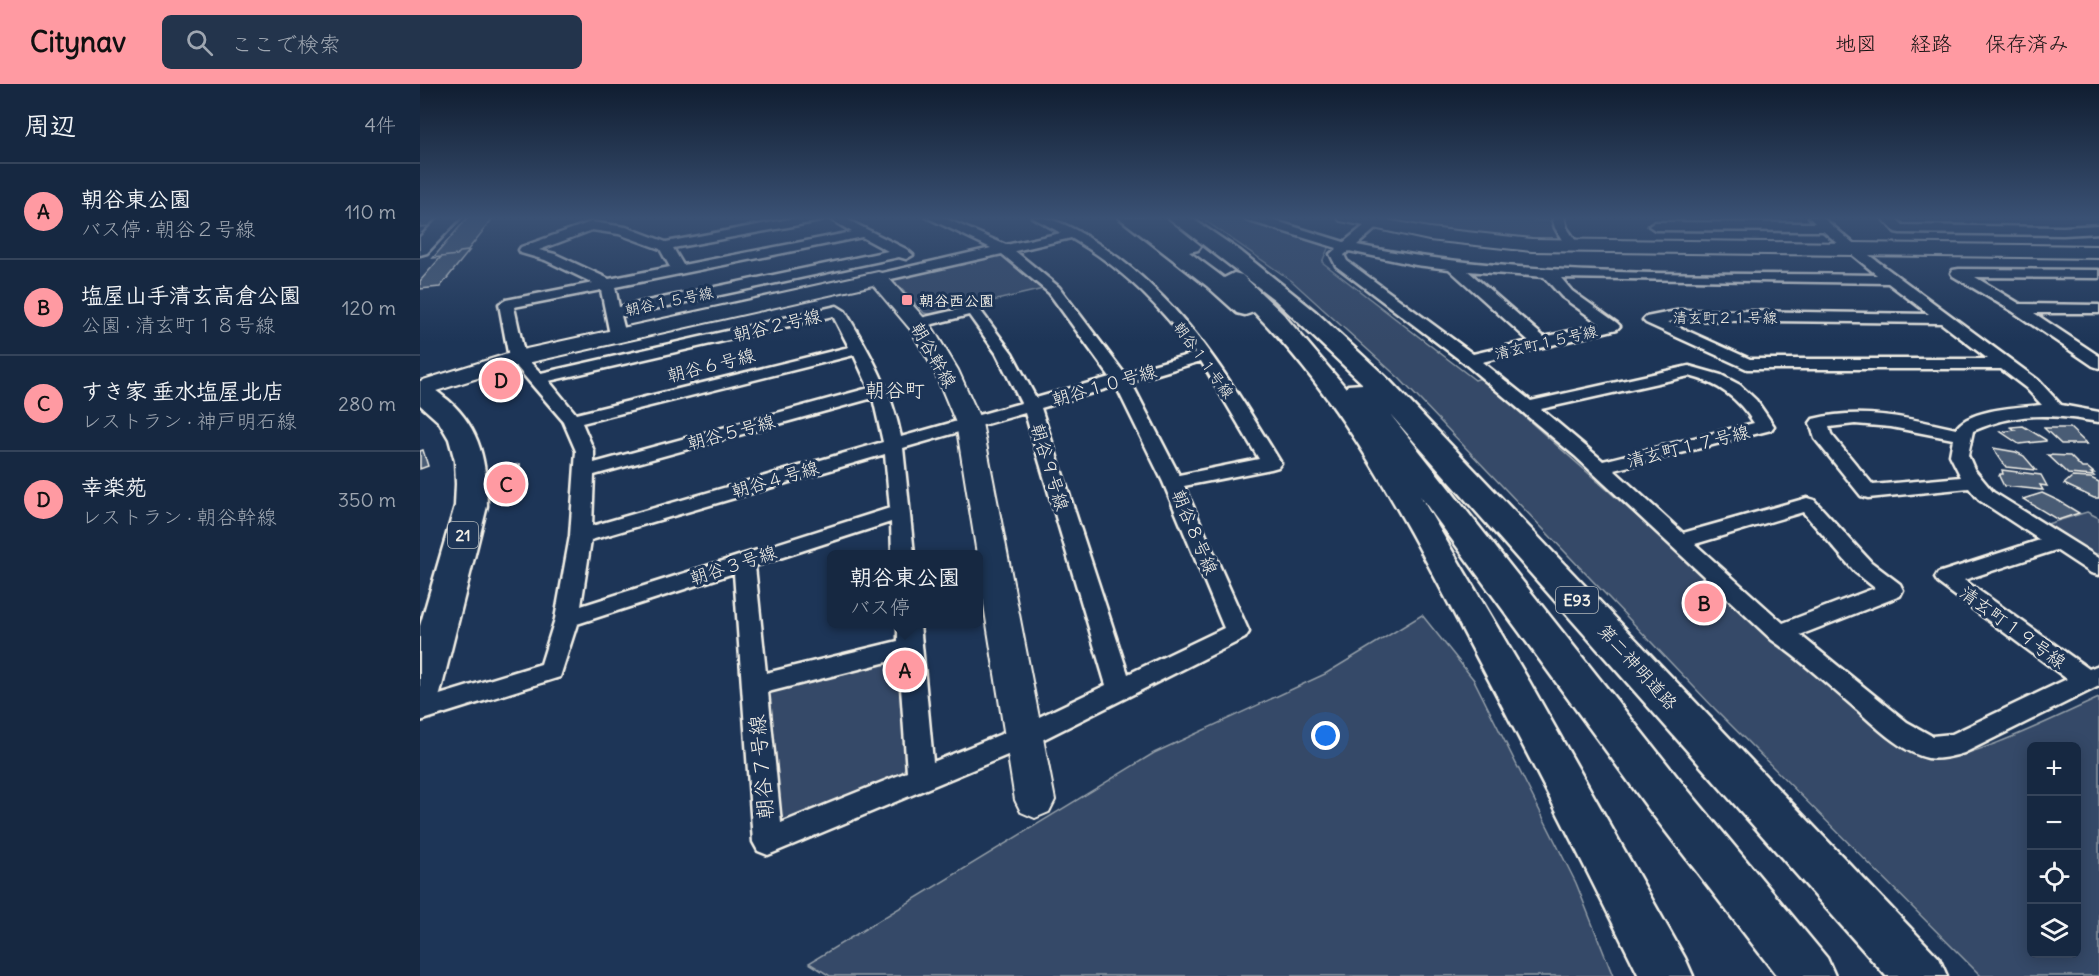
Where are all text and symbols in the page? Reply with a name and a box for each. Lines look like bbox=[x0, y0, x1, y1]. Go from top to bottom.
search box bbox=[162, 15, 582, 69]
text: Citynav bbox=[30, 24, 126, 60]
icon: search bbox=[183, 26, 216, 59]
text: ここで検索 bbox=[231, 30, 341, 58]
text: 地図 bbox=[1835, 30, 1877, 57]
text: 経路 bbox=[1910, 30, 1952, 57]
text: 保存済み bbox=[1985, 30, 2069, 57]
text: 周辺 bbox=[24, 109, 76, 142]
text: 4件 bbox=[364, 112, 396, 137]
text: 朝谷東公園 bbox=[81, 185, 191, 213]
text: A bbox=[37, 199, 50, 224]
text: 110 m bbox=[345, 199, 396, 224]
text: バス停 · 朝谷２号線 bbox=[81, 216, 255, 241]
text: 塩屋山手清玄高倉公園 bbox=[81, 281, 301, 309]
street label: 朝谷１５号線 bbox=[623, 282, 715, 320]
place label: 朝谷西公園 bbox=[919, 291, 994, 310]
marker: 朝谷西公園 bbox=[900, 293, 914, 307]
text: B bbox=[37, 295, 50, 320]
text: 120 m bbox=[342, 295, 396, 320]
street label: 朝谷２号線 bbox=[731, 304, 823, 346]
street label: 清玄町２１号線 bbox=[1672, 308, 1778, 327]
text: 公園 · 清玄町１８号線 bbox=[81, 312, 275, 337]
street label: 朝谷幹線 bbox=[906, 318, 962, 392]
street label: 朝谷１１号線 bbox=[1170, 318, 1238, 402]
street label: 清玄町１５号線 bbox=[1493, 321, 1599, 363]
street label: 朝谷６号線 bbox=[665, 343, 757, 387]
pin: D bbox=[482, 358, 520, 402]
street label: 朝谷１０号線 bbox=[1049, 359, 1159, 411]
text: すき家 垂水塩屋北店 bbox=[81, 377, 284, 405]
district label: 朝谷町 bbox=[865, 377, 925, 402]
text: C bbox=[37, 391, 50, 416]
text: 280 m bbox=[338, 391, 396, 416]
text: レストラン · 神戸明石線 bbox=[81, 408, 297, 433]
street label: 朝谷５号線 bbox=[685, 409, 777, 455]
street label: 清玄町１７号線 bbox=[1624, 420, 1752, 472]
street label: 朝谷９号線 bbox=[1026, 421, 1074, 513]
street label: 朝谷４号線 bbox=[729, 456, 821, 502]
pin: C bbox=[486, 462, 526, 506]
text: 幸楽苑 bbox=[81, 473, 147, 501]
street label: 朝谷８号線 bbox=[1167, 486, 1223, 578]
text: D bbox=[36, 487, 51, 512]
text: 350 m bbox=[338, 487, 396, 512]
text: レストラン · 朝谷幹線 bbox=[81, 504, 277, 529]
road number: 21 bbox=[448, 522, 478, 548]
street label: 朝谷３号線 bbox=[687, 540, 779, 590]
popup bbox=[827, 550, 983, 628]
text: 朝谷東公園 bbox=[850, 563, 960, 591]
pin: B bbox=[1684, 580, 1724, 626]
street label: 清玄町１９号線 bbox=[1955, 581, 2071, 673]
road number: E93 bbox=[1556, 587, 1598, 613]
text: バス停 bbox=[850, 594, 910, 619]
street label: 第二神明道路 bbox=[1593, 619, 1683, 715]
pin: A bbox=[886, 648, 924, 692]
street label: 朝谷７号線 bbox=[743, 714, 779, 820]
your location bbox=[1311, 721, 1340, 750]
map controls bbox=[2027, 742, 2081, 958]
button: + bbox=[2027, 742, 2081, 796]
button: − bbox=[2027, 796, 2081, 850]
button: locate bbox=[2027, 850, 2081, 904]
button: layers bbox=[2027, 904, 2081, 958]

